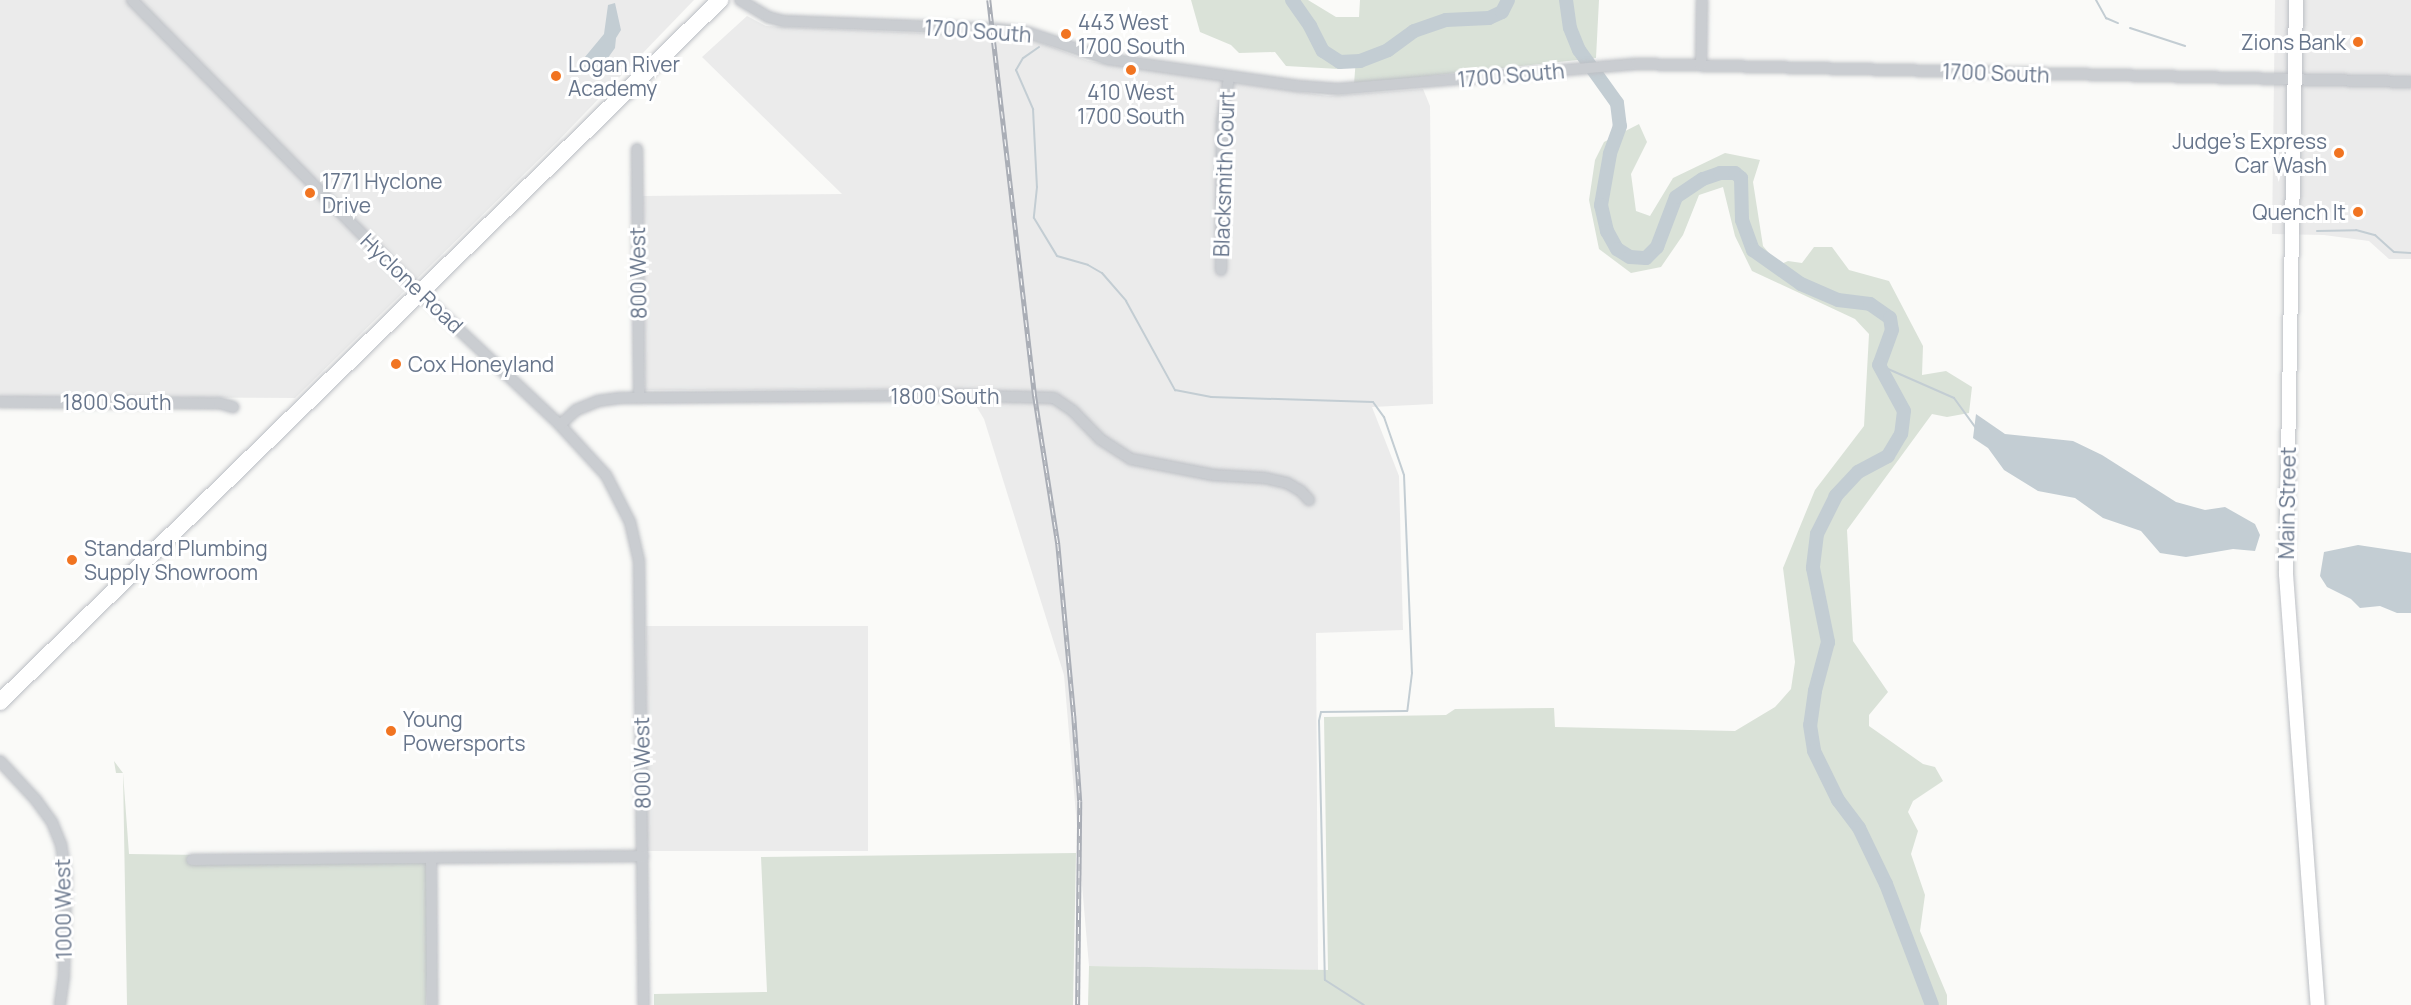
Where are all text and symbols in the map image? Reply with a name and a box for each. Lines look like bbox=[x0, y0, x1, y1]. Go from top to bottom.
place label: 443 West 1700 South bbox=[1078, 9, 1185, 59]
street label: 1700 South bbox=[924, 15, 1032, 47]
marker: 443 West 1700 South bbox=[1059, 27, 1073, 41]
place label: Zions Bank bbox=[2241, 29, 2346, 55]
marker: Zions Bank bbox=[2351, 35, 2365, 49]
place label: Logan River Academy bbox=[568, 51, 680, 101]
street label: 1700 South bbox=[1456, 58, 1566, 92]
street label: 1700 South bbox=[1942, 59, 2050, 87]
marker: 410 West 1700 South bbox=[1124, 63, 1138, 77]
marker: Logan River Academy bbox=[549, 69, 563, 83]
place label: 410 West 1700 South bbox=[1077, 79, 1185, 129]
street label: Blacksmith Court bbox=[1209, 91, 1239, 257]
place label: Judge's Express Car Wash bbox=[2172, 128, 2327, 178]
marker: Judge's Express Car Wash bbox=[2332, 146, 2346, 160]
place label: 1771 Hyclone Drive bbox=[322, 168, 443, 218]
marker: 1771 Hyclone Drive bbox=[303, 186, 317, 200]
place label: Quench It bbox=[2252, 199, 2346, 225]
marker: Quench It bbox=[2351, 205, 2365, 219]
street label: 800 West bbox=[625, 227, 651, 319]
street label: Hyclone Road bbox=[356, 228, 468, 338]
place label: Cox Honeyland bbox=[408, 351, 554, 377]
marker: Cox Honeyland bbox=[389, 357, 403, 371]
street label: 1800 South bbox=[891, 383, 999, 409]
street label: 1800 South bbox=[63, 389, 171, 415]
street label: Main Street bbox=[2273, 447, 2301, 559]
place label: Standard Plumbing Supply Showroom bbox=[84, 535, 268, 585]
marker: Standard Plumbing Supply Showroom bbox=[65, 553, 79, 567]
place label: Young Powersports bbox=[403, 706, 526, 756]
street label: 800 West bbox=[629, 717, 655, 809]
marker: Young Powersports bbox=[384, 724, 398, 738]
street label: 1000 West bbox=[50, 858, 76, 960]

